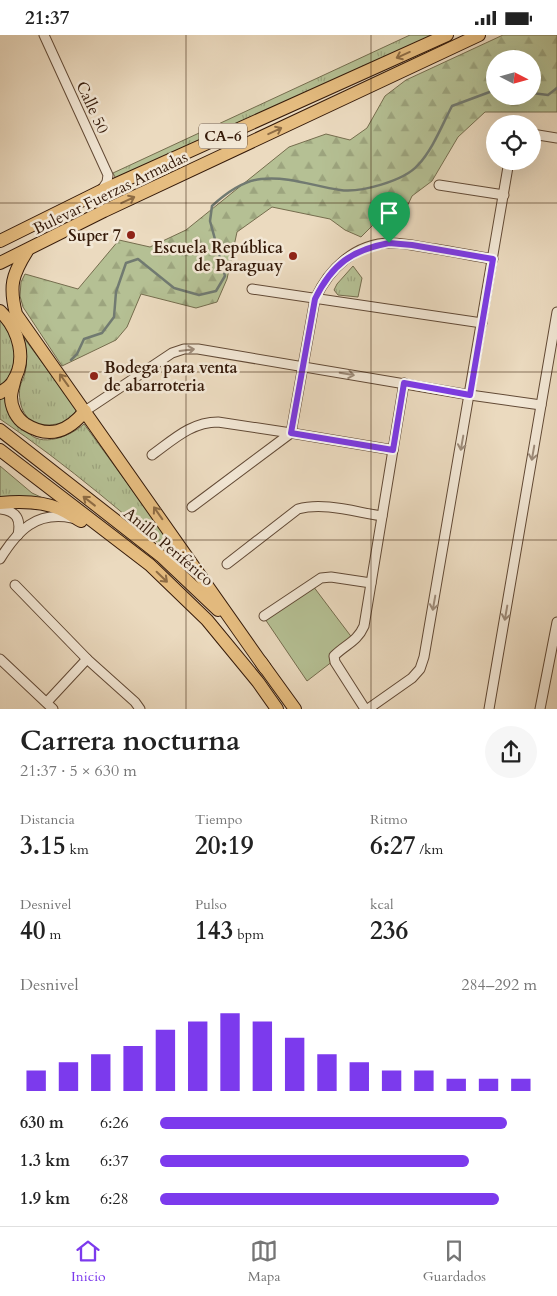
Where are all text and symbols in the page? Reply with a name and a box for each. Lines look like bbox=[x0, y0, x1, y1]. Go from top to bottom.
text: 21:37 bbox=[25, 5, 69, 31]
north arrow bbox=[486, 50, 541, 105]
map controls bbox=[486, 50, 541, 170]
one-way arrow bbox=[396, 51, 411, 60]
street label: Calle 50 bbox=[70, 78, 114, 137]
button: locate bbox=[486, 115, 541, 170]
road number: CA-6 bbox=[199, 123, 247, 149]
one-way arrow bbox=[267, 126, 282, 135]
street label: Bulevar Fuerzas Armadas bbox=[30, 146, 191, 240]
pin bbox=[368, 192, 410, 243]
one-way arrow bbox=[120, 195, 135, 204]
icon: arrive bbox=[375, 199, 403, 227]
place label: Super 7 bbox=[68, 225, 121, 247]
marker: Super 7 bbox=[125, 229, 137, 241]
place label: Escuela República de Paraguay bbox=[153, 237, 283, 277]
marker: Escuela República de Paraguay bbox=[287, 250, 299, 262]
one-way arrow bbox=[178, 345, 194, 355]
place label: Bodega para venta de abarroteria bbox=[104, 357, 238, 397]
one-way arrow bbox=[339, 369, 355, 379]
marker: Bodega para venta de abarroteria bbox=[88, 370, 100, 382]
one-way arrow bbox=[59, 373, 69, 387]
one-way arrow bbox=[456, 434, 466, 450]
one-way arrow bbox=[528, 444, 538, 460]
one-way arrow bbox=[83, 496, 96, 507]
street label: Anillo Periférico bbox=[119, 502, 218, 591]
one-way arrow bbox=[153, 506, 163, 520]
one-way arrow bbox=[156, 571, 168, 583]
one-way arrow bbox=[428, 594, 438, 610]
one-way arrow bbox=[500, 604, 510, 620]
text: Carrera nocturna bbox=[20, 722, 240, 760]
button: share bbox=[485, 726, 537, 778]
text: 21:37 · 5 × 630 m bbox=[20, 760, 137, 782]
text: Distancia bbox=[20, 810, 75, 829]
text: Tiempo bbox=[195, 810, 242, 829]
text: Ritmo bbox=[370, 810, 407, 829]
text: 3.15 bbox=[20, 829, 66, 863]
text: 20:19 bbox=[195, 829, 253, 863]
text: 6:27 bbox=[370, 829, 416, 863]
text: km bbox=[66, 840, 89, 859]
text: /km bbox=[416, 840, 443, 859]
text: Desnivel bbox=[20, 895, 71, 914]
text: Pulso bbox=[195, 895, 227, 914]
text: kcal bbox=[370, 895, 394, 914]
text: 40 bbox=[20, 914, 46, 948]
text: 143 bbox=[195, 914, 233, 948]
text: 236 bbox=[370, 914, 408, 948]
text: m bbox=[46, 925, 61, 944]
text: bpm bbox=[233, 925, 264, 944]
text: Desnivel bbox=[20, 974, 79, 996]
text: 284–292 m bbox=[461, 974, 537, 996]
text: 630 m bbox=[20, 1112, 64, 1134]
text: 6:26 bbox=[100, 1112, 129, 1134]
text: 1.3 km bbox=[20, 1150, 70, 1172]
text: 6:37 bbox=[100, 1150, 129, 1172]
text: 1.9 km bbox=[20, 1188, 70, 1210]
text: 6:28 bbox=[100, 1188, 129, 1210]
tab: Inicio bbox=[71, 1237, 106, 1286]
tab: Mapa bbox=[248, 1237, 281, 1286]
tab: Guardados bbox=[423, 1237, 486, 1286]

